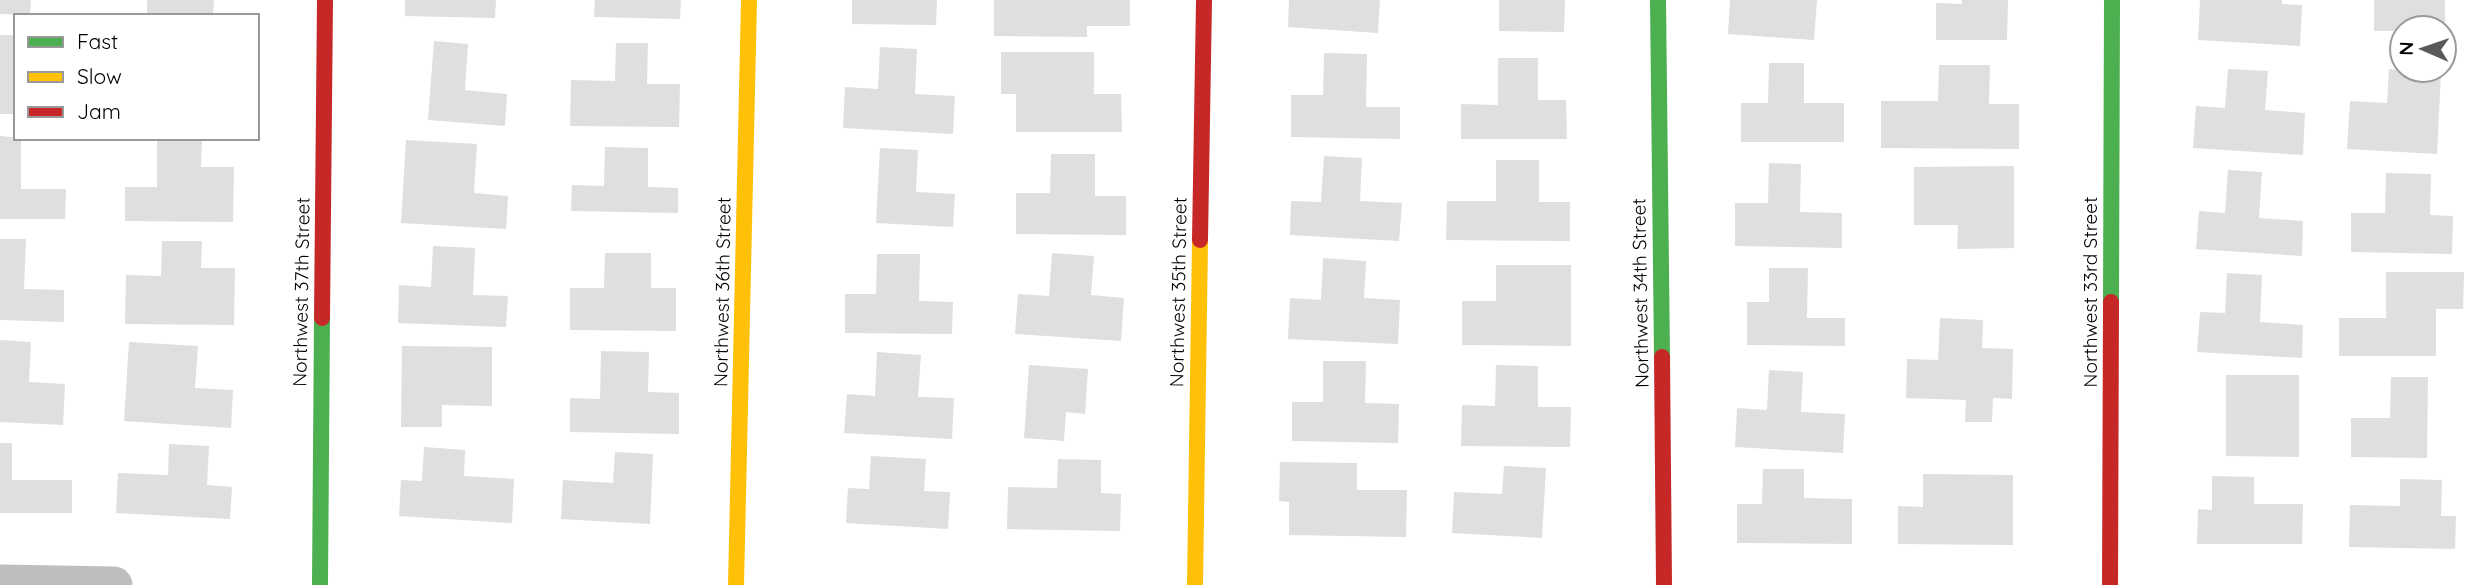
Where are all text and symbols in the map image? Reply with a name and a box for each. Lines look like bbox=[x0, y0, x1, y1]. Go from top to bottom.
legend bbox=[14, 14, 259, 140]
north arrow bbox=[2388, 14, 2458, 84]
text: Fast bbox=[77, 28, 118, 54]
text: N bbox=[2394, 41, 2418, 56]
text: Slow bbox=[77, 63, 122, 89]
text: Jam bbox=[77, 98, 121, 124]
street label: Northwest 37th Street bbox=[287, 197, 315, 387]
street label: Northwest 36th Street bbox=[708, 197, 736, 387]
street label: Northwest 35th Street bbox=[1164, 197, 1192, 387]
street label: Northwest 33rd Street bbox=[2078, 197, 2102, 387]
street label: Northwest 34th Street bbox=[1626, 198, 1654, 388]

